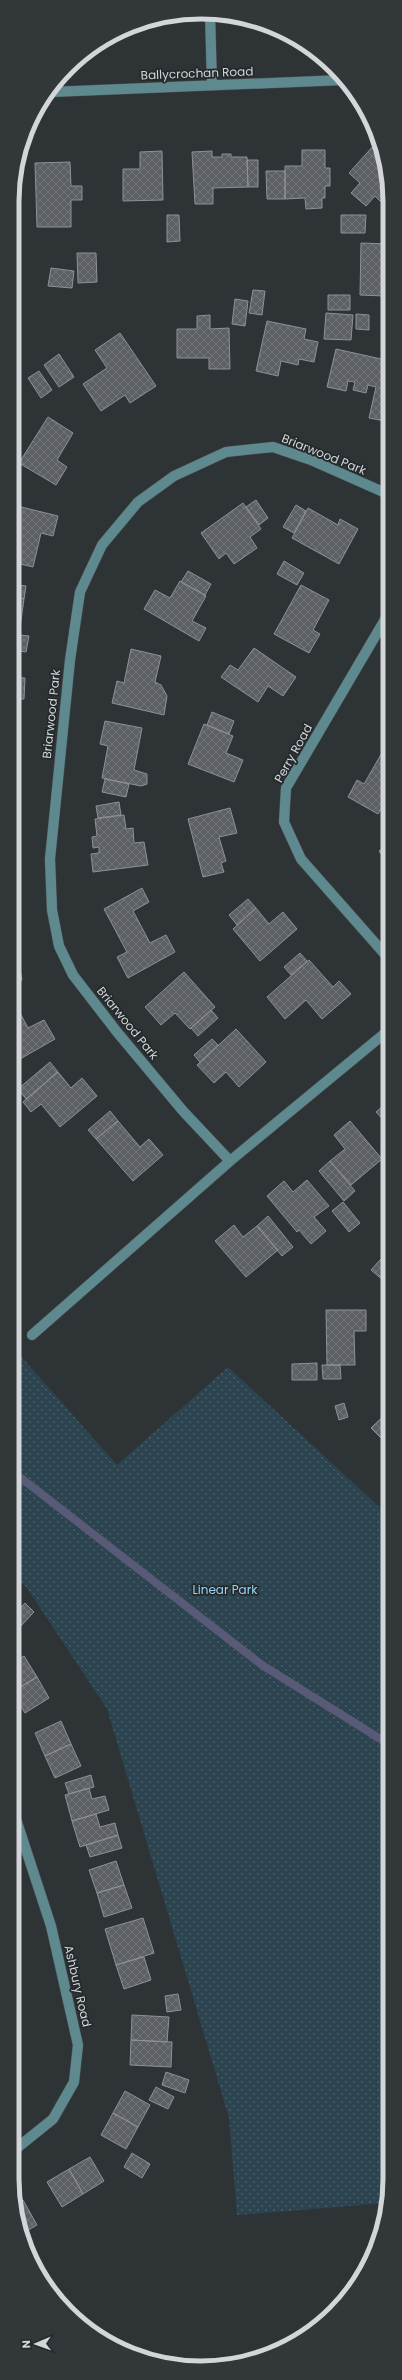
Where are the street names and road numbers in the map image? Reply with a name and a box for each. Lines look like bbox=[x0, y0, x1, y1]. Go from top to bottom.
street label: Ballycrochan Road bbox=[140, 63, 254, 83]
street label: Briarwood Park bbox=[279, 429, 369, 479]
street label: Briarwood Park bbox=[38, 668, 64, 759]
street label: Perry Road bbox=[270, 721, 316, 785]
street label: Briarwood Park bbox=[93, 983, 163, 1064]
street label: Ashbury Road bbox=[60, 1943, 96, 2029]

